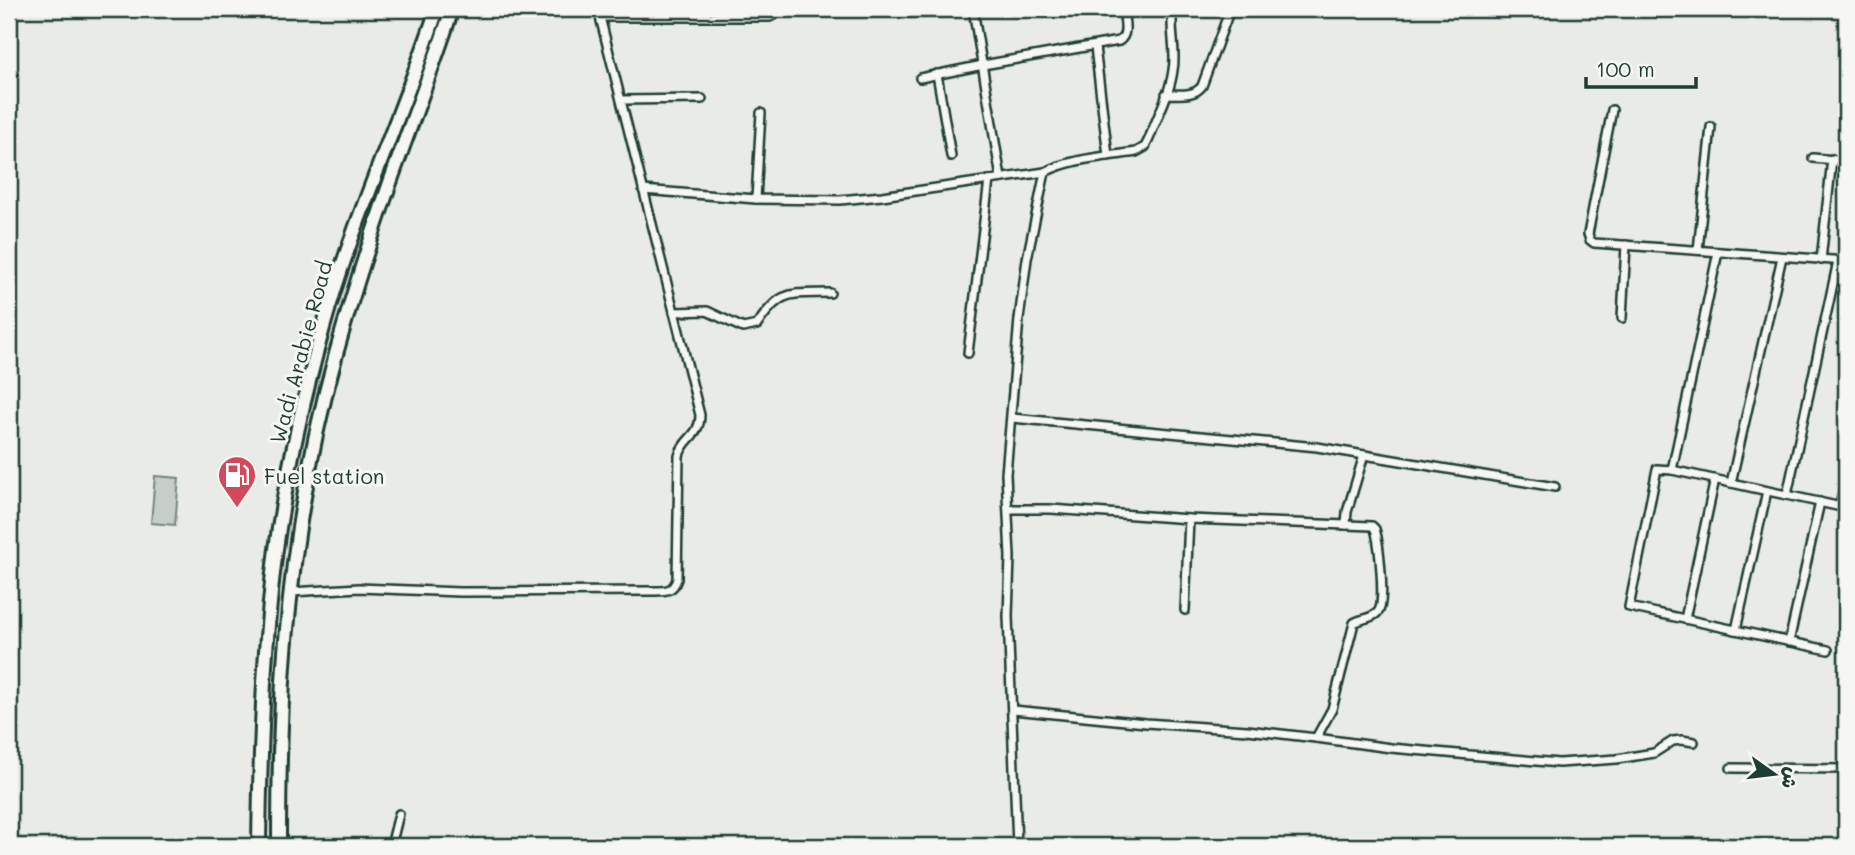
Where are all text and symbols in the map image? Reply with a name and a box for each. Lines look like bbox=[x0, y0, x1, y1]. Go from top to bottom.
scale bar bbox=[1586, 46, 1696, 90]
text: 100 m bbox=[1596, 55, 1655, 82]
street label: Wadi Arabie Road bbox=[263, 258, 337, 446]
fuel station icon: Fuel station bbox=[216, 454, 258, 509]
place label: Fuel station bbox=[264, 462, 385, 489]
north arrow bbox=[1740, 740, 1810, 810]
text: ش bbox=[1776, 765, 1806, 791]

